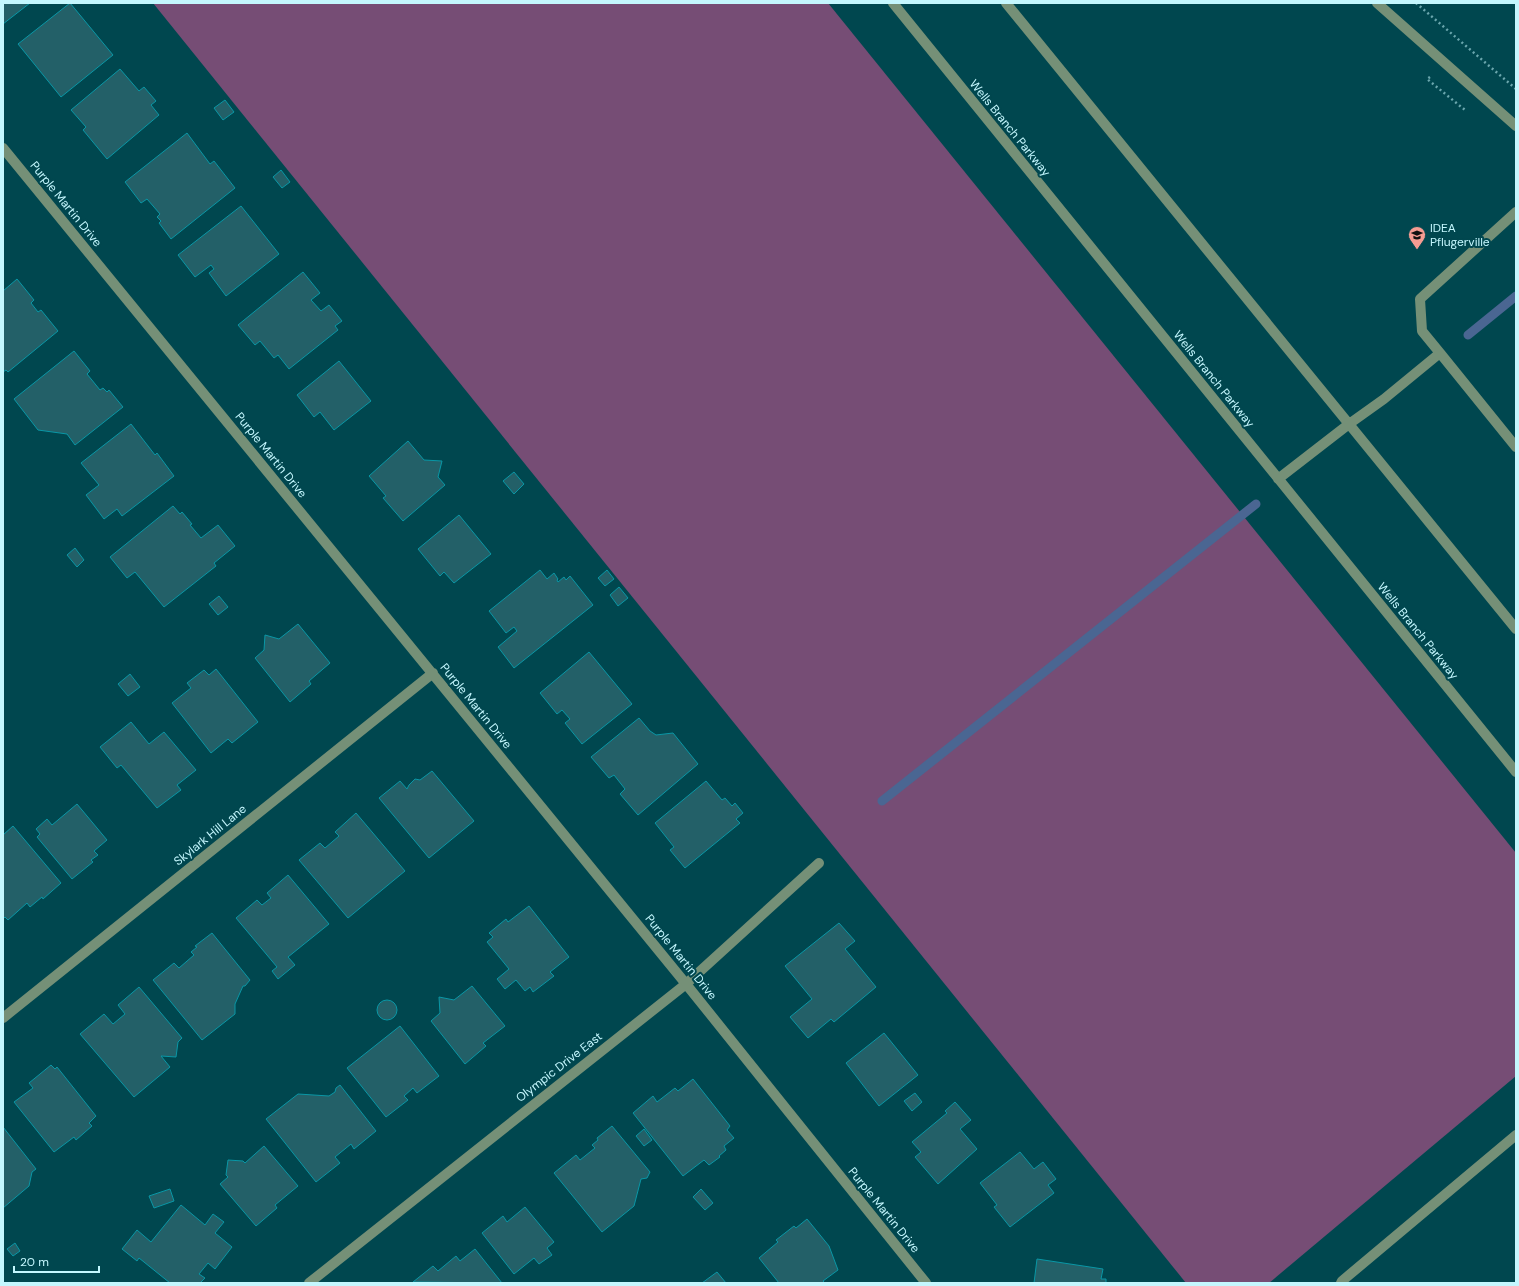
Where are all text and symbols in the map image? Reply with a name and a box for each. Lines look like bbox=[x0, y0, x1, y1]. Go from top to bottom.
street label: Wells Branch Parkway bbox=[966, 76, 1054, 180]
street label: Purple Martin Drive bbox=[27, 158, 106, 250]
place label: IDEA Pflugerville bbox=[1430, 220, 1490, 250]
school or university icon: IDEA Pflugerville bbox=[1407, 225, 1427, 250]
street label: Wells Branch Parkway bbox=[1170, 327, 1258, 431]
street label: Purple Martin Drive bbox=[232, 409, 311, 501]
street label: Wells Branch Parkway bbox=[1374, 579, 1462, 683]
street label: Purple Martin Drive bbox=[437, 660, 516, 752]
street label: Skylark Hill Lane bbox=[170, 801, 250, 869]
street label: Purple Martin Drive bbox=[642, 911, 721, 1003]
street label: Olympic Drive East bbox=[513, 1028, 606, 1106]
street label: Purple Martin Drive bbox=[845, 1164, 924, 1256]
scale bar bbox=[14, 1248, 99, 1274]
text: 20 m bbox=[20, 1254, 49, 1270]

